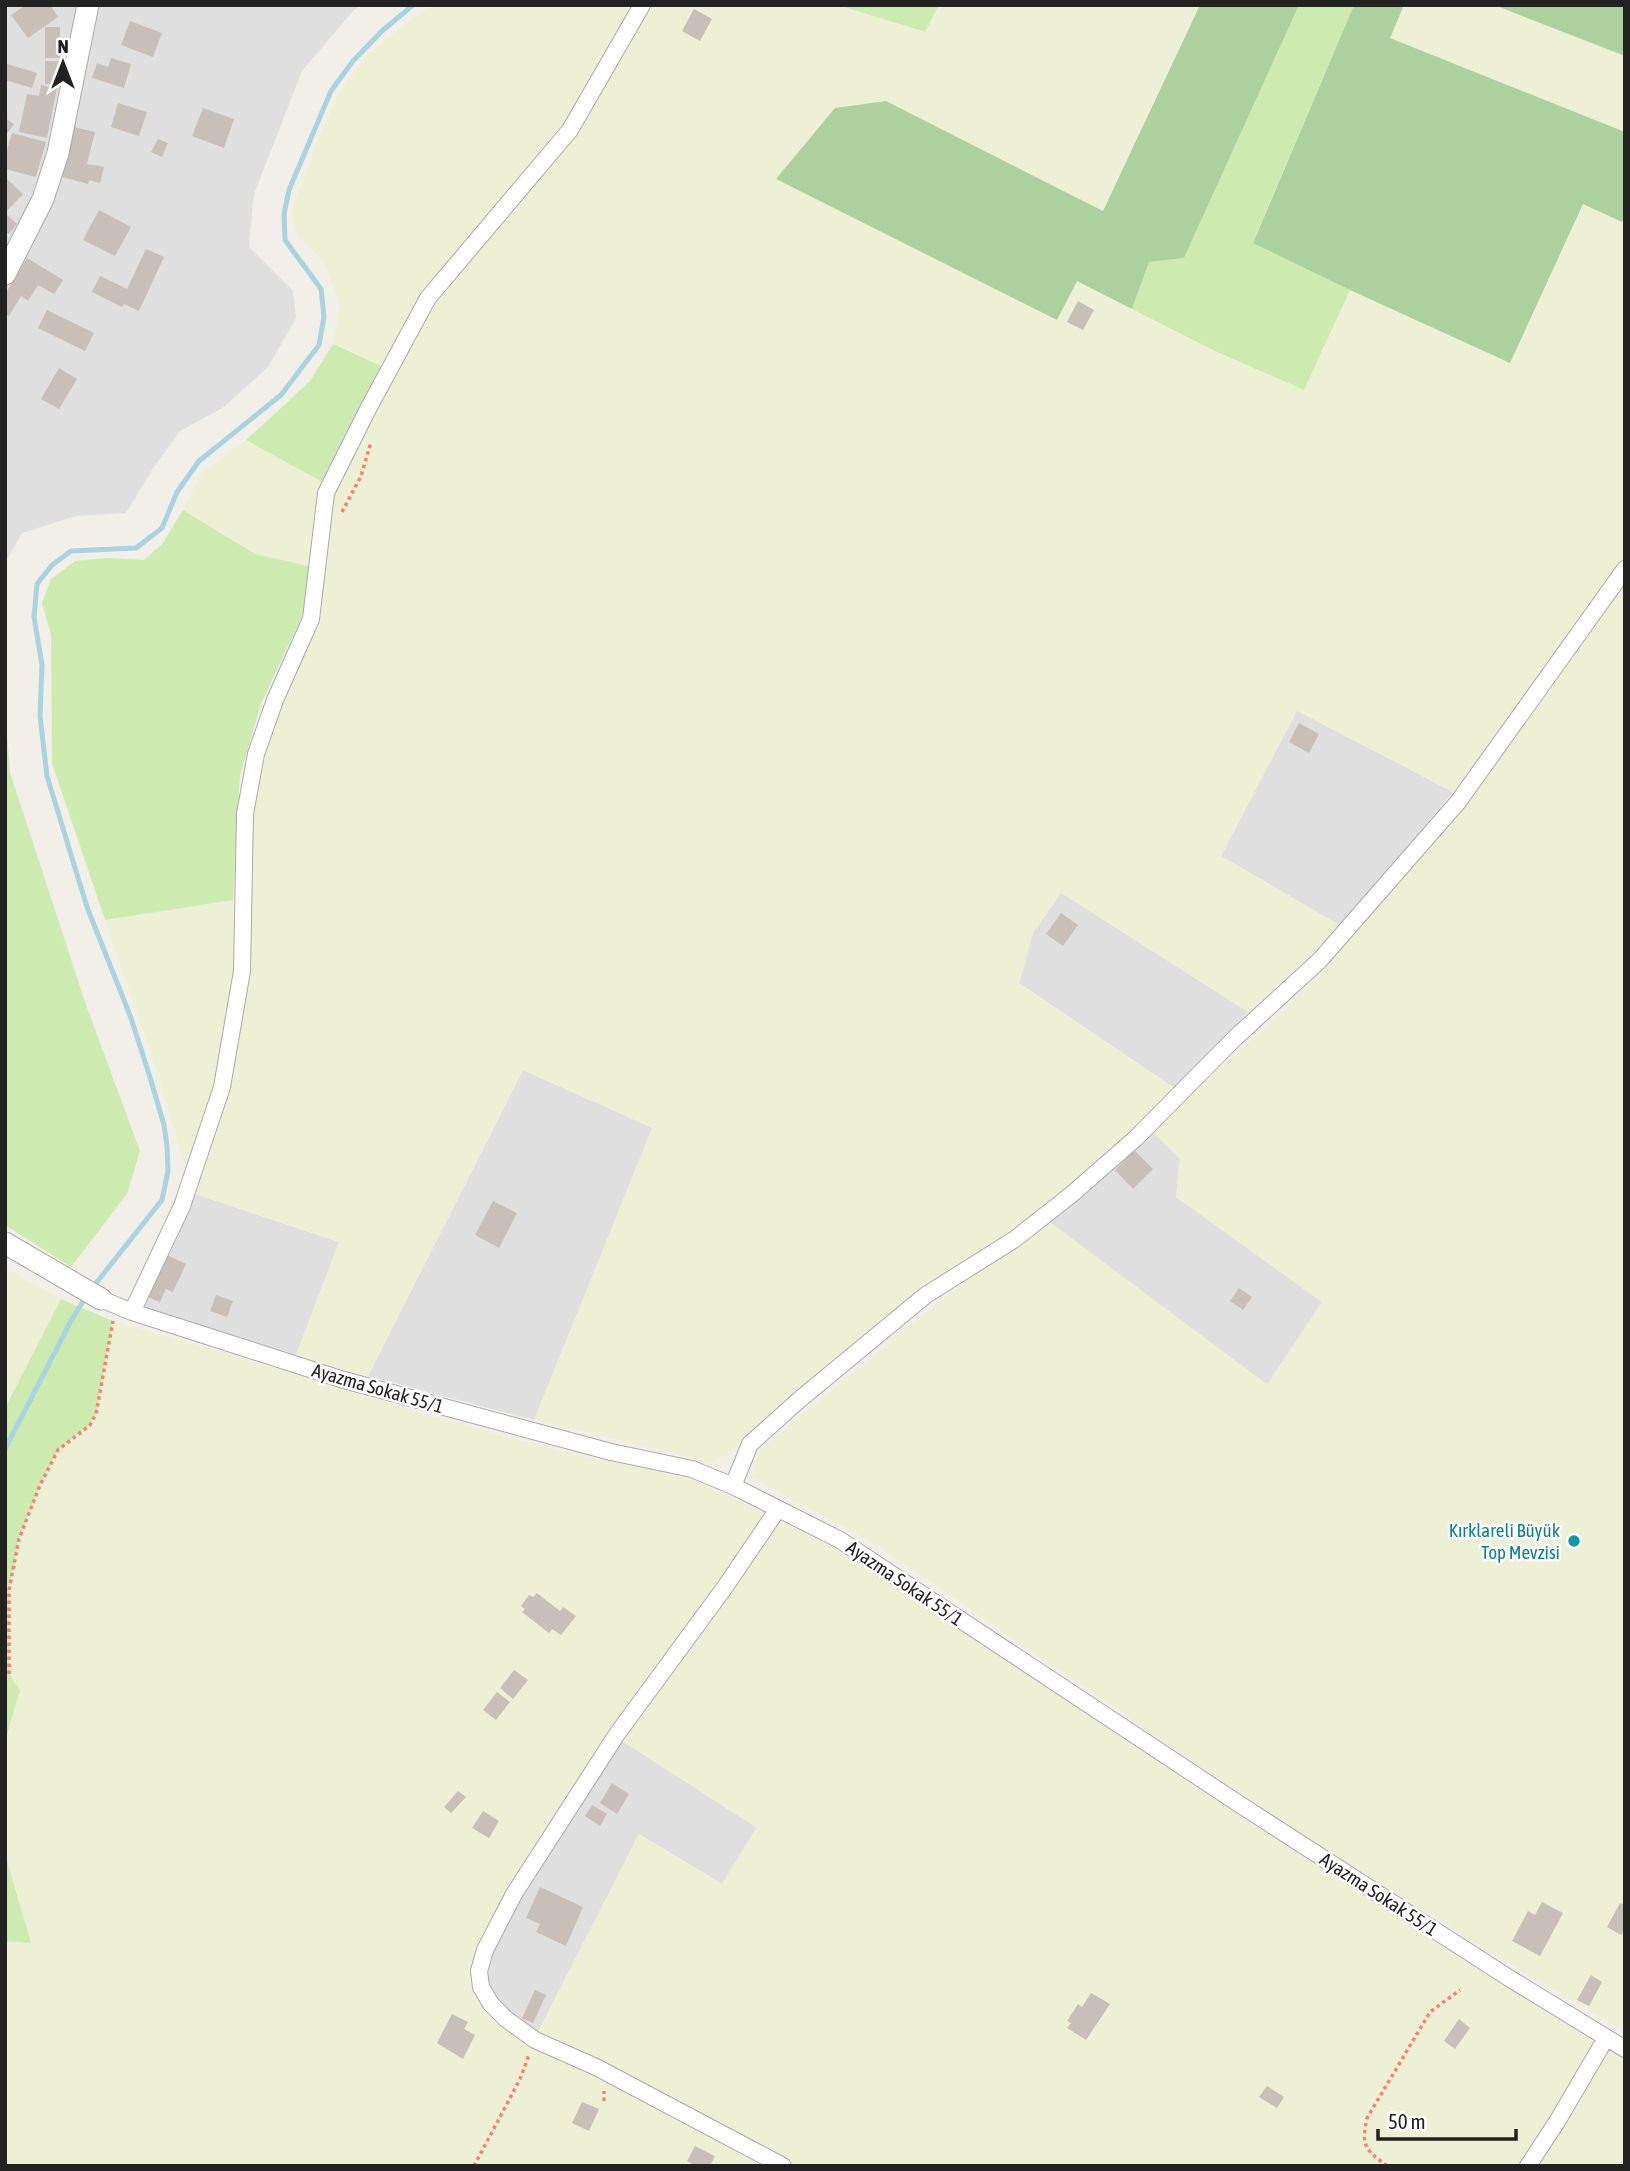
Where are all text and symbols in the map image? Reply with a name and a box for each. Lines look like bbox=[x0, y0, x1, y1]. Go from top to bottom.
north arrow bbox=[28, 28, 98, 98]
text: N bbox=[57, 35, 69, 57]
street label: Ayazma Sokak 55/1 bbox=[310, 1359, 446, 1417]
place label: Kırklareli Büyük Top Mevzisi bbox=[1449, 1519, 1561, 1563]
marker: Kırklareli Büyük Top Mevzisi bbox=[1566, 1533, 1582, 1549]
street label: Ayazma Sokak 55/1 bbox=[842, 1536, 968, 1630]
street label: Ayazma Sokak 55/1 bbox=[1316, 1848, 1442, 1940]
scale bar bbox=[1378, 2098, 1516, 2142]
text: 50 m bbox=[1388, 2109, 1426, 2133]

